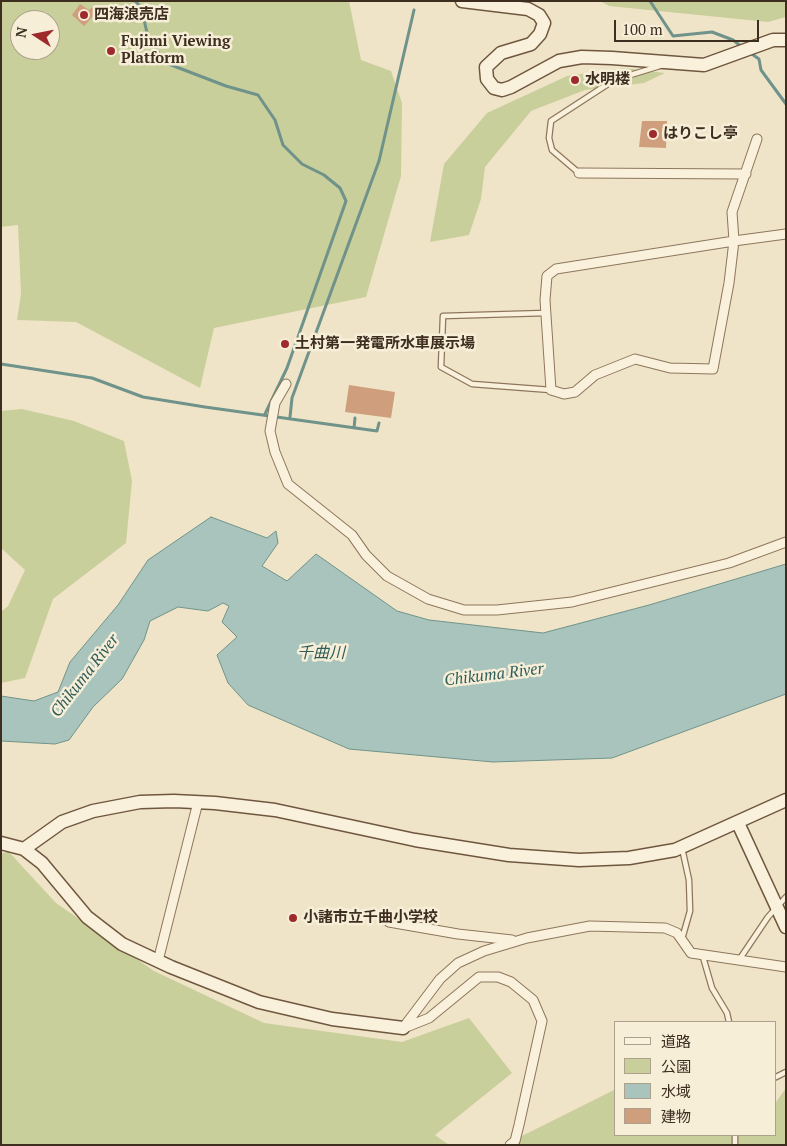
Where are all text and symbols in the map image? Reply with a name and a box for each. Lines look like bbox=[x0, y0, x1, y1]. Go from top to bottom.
place label: 四海浪売店 bbox=[94, 6, 169, 24]
marker: 四海浪売店 bbox=[78, 9, 90, 21]
north arrow bbox=[10, 10, 60, 60]
scale bar bbox=[617, 10, 762, 42]
text: 100 m bbox=[622, 19, 663, 39]
text: N bbox=[10, 25, 31, 39]
place label: Fujimi Viewing Platform bbox=[121, 33, 230, 68]
marker: Fujimi Viewing Platform bbox=[105, 45, 117, 57]
place label: 水明楼 bbox=[585, 71, 630, 89]
marker: 水明楼 bbox=[569, 74, 581, 86]
place label: はりこし亭 bbox=[663, 125, 738, 143]
marker: はりこし亭 bbox=[647, 128, 659, 140]
place label: 土村第一発電所水車展示場 bbox=[295, 335, 475, 353]
marker: 土村第一発電所水車展示場 bbox=[279, 338, 291, 350]
water label: Chikuma River bbox=[47, 631, 123, 721]
water label: 千曲川 bbox=[297, 643, 345, 663]
water label: Chikuma River bbox=[443, 659, 545, 691]
place label: 小諸市立千曲小学校 bbox=[303, 909, 438, 927]
marker: 小諸市立千曲小学校 bbox=[287, 912, 299, 924]
legend bbox=[614, 1021, 777, 1136]
text: 道路 bbox=[661, 1031, 691, 1051]
text: 公園 bbox=[661, 1056, 691, 1076]
text: 水域 bbox=[661, 1081, 691, 1101]
text: 建物 bbox=[661, 1106, 691, 1126]

